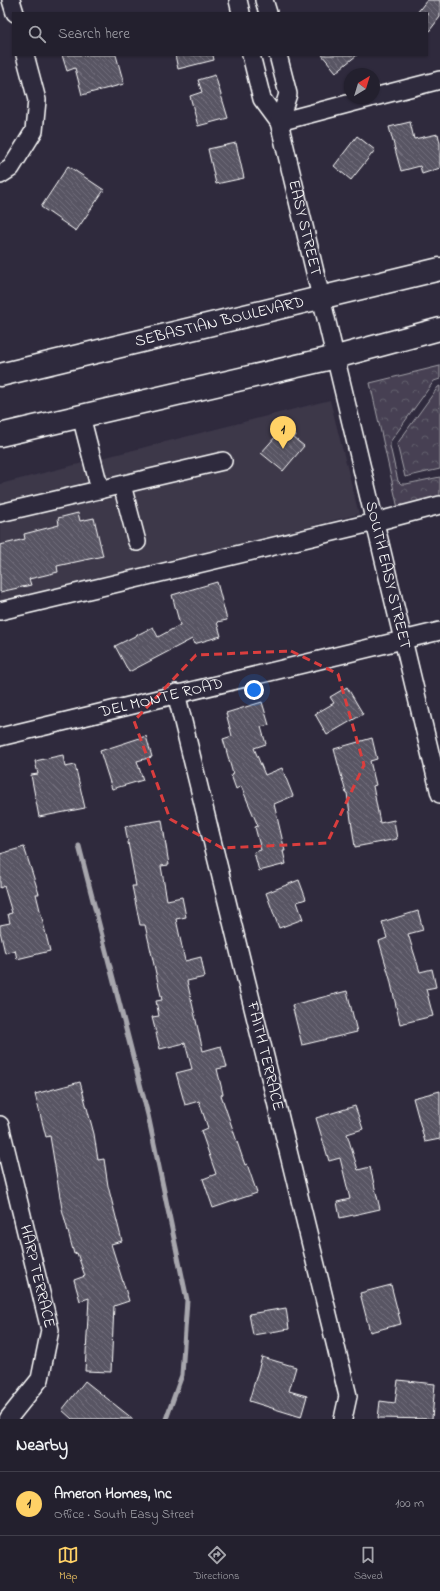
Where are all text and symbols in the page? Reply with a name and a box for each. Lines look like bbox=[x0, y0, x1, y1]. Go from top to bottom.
search box bbox=[12, 12, 428, 56]
icon: search bbox=[26, 23, 48, 45]
text: Search here bbox=[58, 23, 130, 45]
north arrow bbox=[344, 68, 380, 104]
street label: EASY STREET bbox=[281, 178, 328, 279]
street label: SEBASTIAN BOULEVARD bbox=[133, 290, 307, 354]
pin: 1 bbox=[270, 416, 296, 449]
street label: SOUTH EASY STREET bbox=[358, 499, 417, 652]
street label: DEL MONTE ROAD bbox=[96, 672, 226, 725]
your location bbox=[244, 680, 264, 700]
street label: FAITH TERRACE bbox=[240, 998, 290, 1113]
street label: HARP TERRACE bbox=[13, 1223, 61, 1331]
text: Nearby bbox=[16, 1433, 68, 1458]
text: Ameron Homes, Inc bbox=[54, 1483, 172, 1505]
text: 1 bbox=[27, 1494, 31, 1513]
text: 100 m bbox=[395, 1494, 424, 1513]
text: Office · South Easy Street bbox=[54, 1505, 194, 1524]
tab: Map bbox=[57, 1544, 79, 1584]
tab: Directions bbox=[194, 1544, 240, 1584]
tab: Saved bbox=[354, 1544, 383, 1584]

